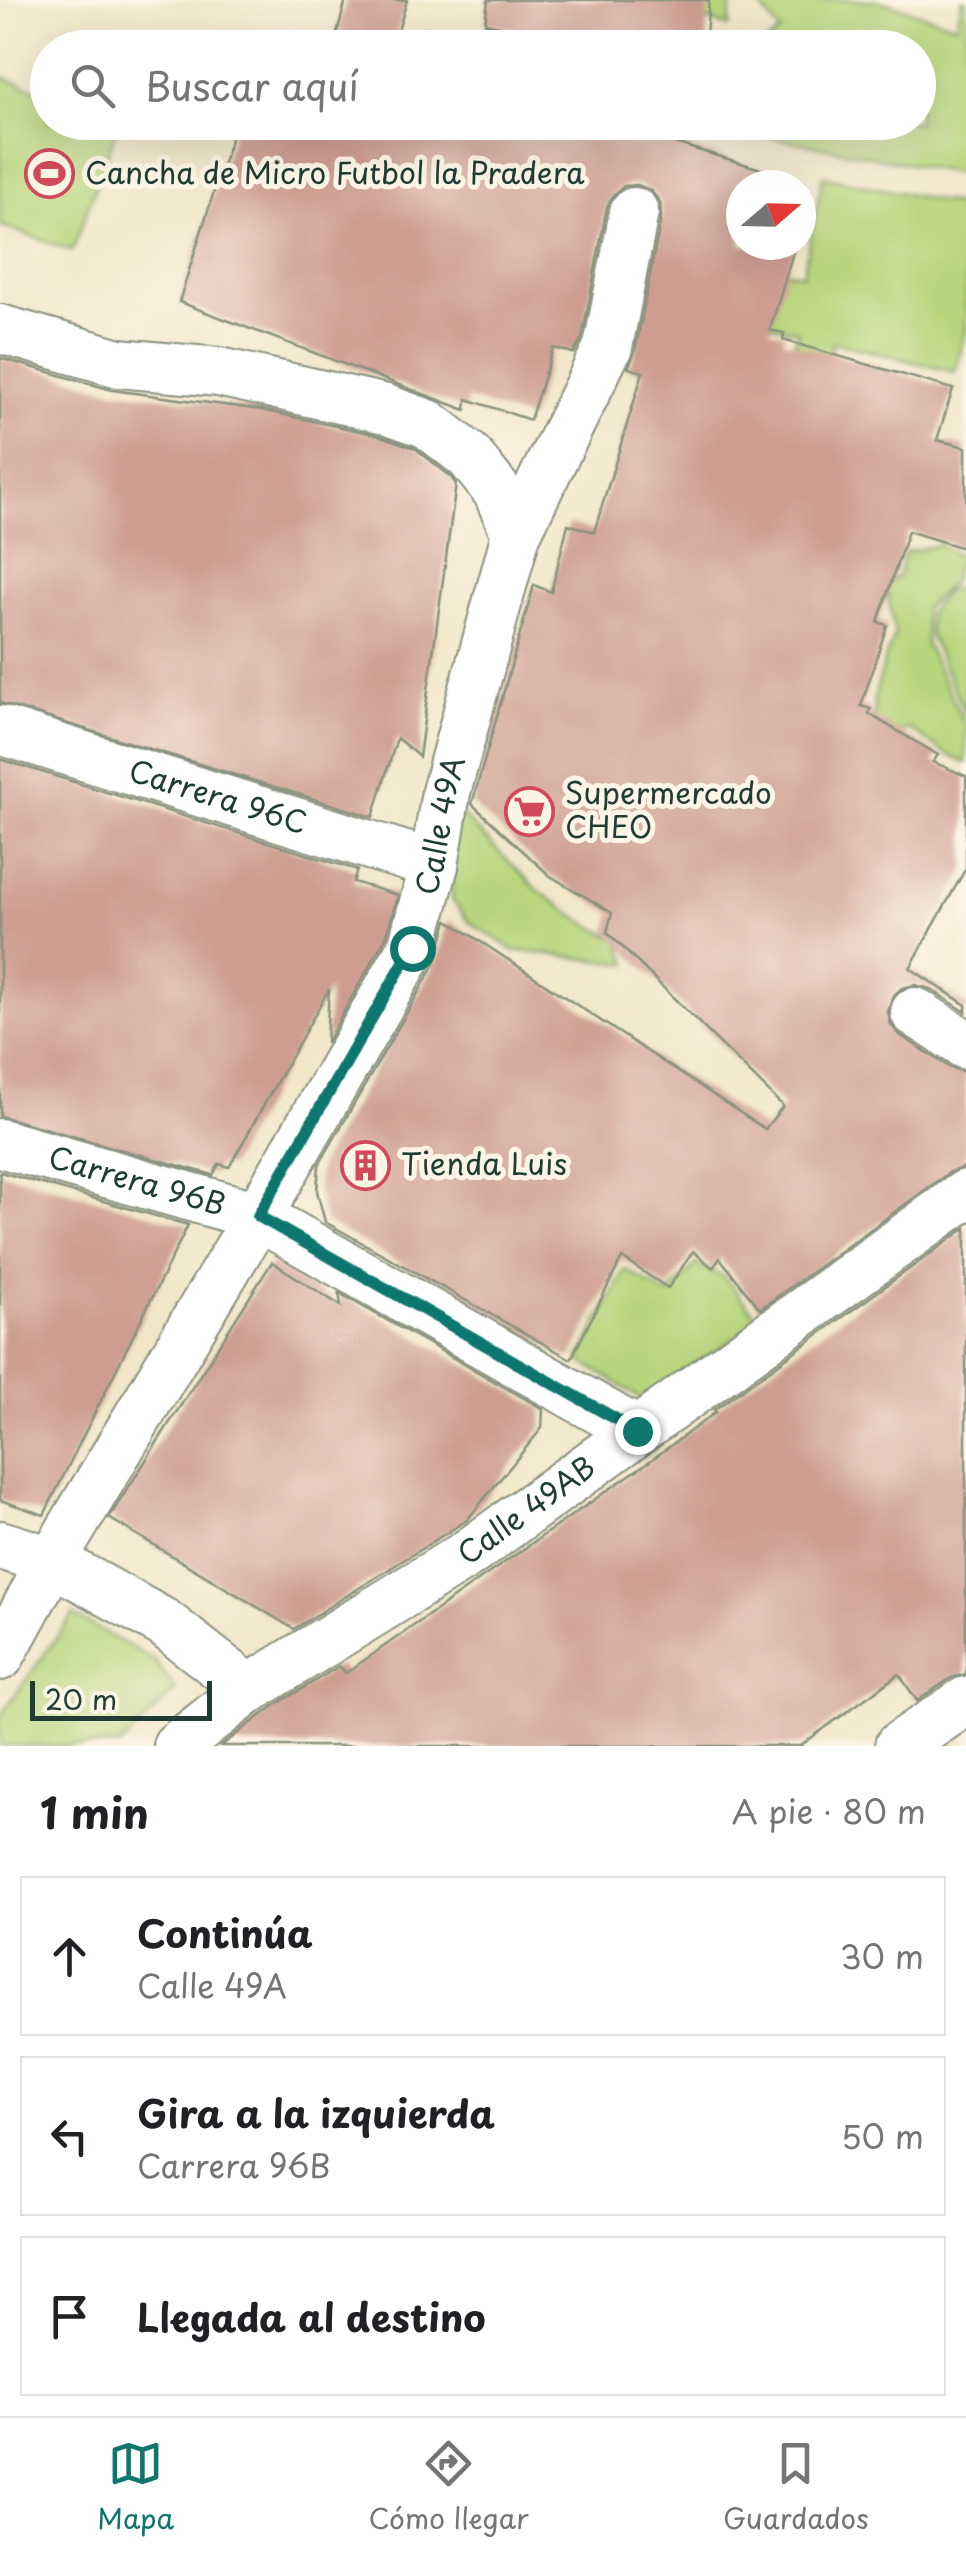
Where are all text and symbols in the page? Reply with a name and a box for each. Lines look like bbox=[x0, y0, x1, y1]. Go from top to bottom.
search box bbox=[30, 30, 936, 140]
text: Buscar aquí bbox=[145, 57, 359, 114]
icon: search bbox=[65, 58, 120, 113]
sports icon: Cancha de Micro Futbol la Pradera bbox=[24, 148, 76, 200]
place label: Cancha de Micro Futbol la Pradera bbox=[85, 149, 585, 194]
north arrow bbox=[726, 170, 816, 260]
street label: Carrera 96C bbox=[124, 746, 313, 844]
street label: Calle 49A bbox=[402, 750, 475, 899]
place label: Supermercado CHEO bbox=[565, 769, 772, 848]
supermarket icon: Supermercado CHEO bbox=[504, 785, 556, 837]
route start bbox=[390, 926, 436, 972]
street label: Carrera 96B bbox=[44, 1133, 231, 1226]
building icon: Tienda Luis bbox=[340, 1139, 392, 1191]
place label: Tienda Luis bbox=[401, 1140, 567, 1185]
route end bbox=[615, 1409, 661, 1455]
street label: Calle 49AB bbox=[447, 1444, 604, 1574]
scale bar bbox=[30, 1676, 212, 1720]
text: 20 m bbox=[45, 1677, 117, 1720]
text: 1 min bbox=[40, 1780, 149, 1843]
text: A pie · 80 m bbox=[732, 1787, 926, 1835]
text: Continúa bbox=[137, 1904, 313, 1961]
icon: ahead bbox=[42, 1929, 97, 1984]
text: 30 m bbox=[840, 1932, 924, 1980]
text: Calle 49A bbox=[137, 1961, 287, 2009]
text: Gira a la izquierda bbox=[137, 2084, 495, 2141]
icon: left bbox=[42, 2109, 97, 2164]
text: 50 m bbox=[841, 2112, 924, 2160]
text: Carrera 96B bbox=[137, 2141, 330, 2189]
text: Llegada al destino bbox=[137, 2288, 486, 2345]
icon: arrive bbox=[42, 2289, 97, 2344]
tab: Mapa bbox=[97, 2436, 174, 2539]
tab: Cómo llegar bbox=[369, 2436, 529, 2539]
tab: Guardados bbox=[723, 2436, 869, 2539]

